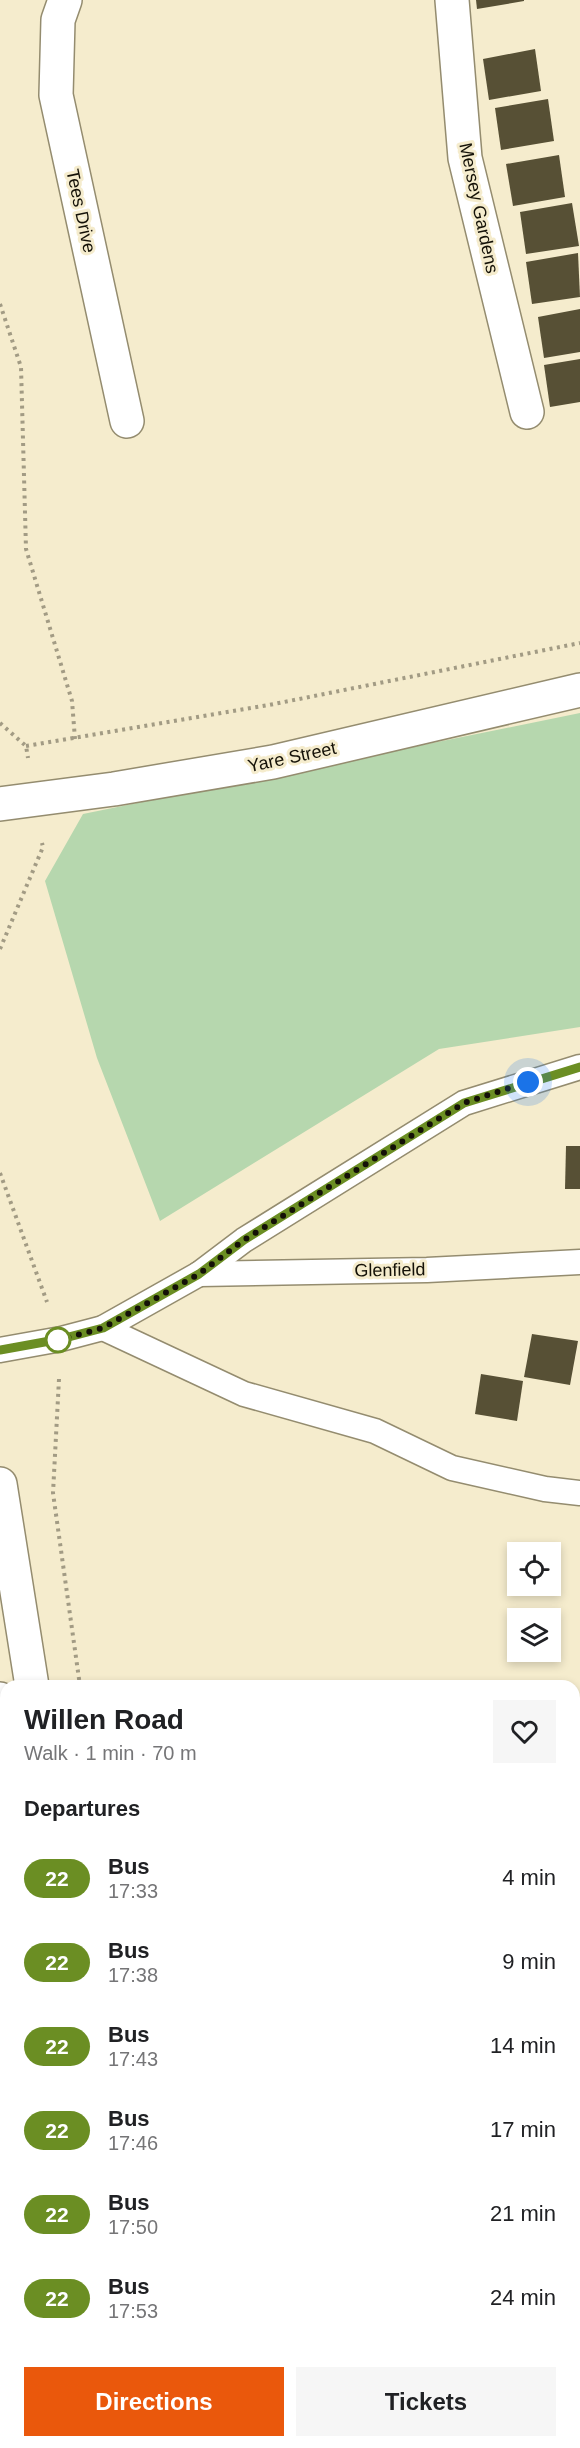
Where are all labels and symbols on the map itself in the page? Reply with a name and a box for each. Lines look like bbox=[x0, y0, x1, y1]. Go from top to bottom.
street label: Mersey Gardens bbox=[455, 141, 503, 275]
street label: Tees Drive bbox=[62, 167, 100, 255]
street label: Yare Street bbox=[246, 738, 338, 776]
your location bbox=[513, 1067, 543, 1097]
street label: Glenfield bbox=[354, 1259, 426, 1281]
unlabelled marker bbox=[45, 1327, 71, 1353]

